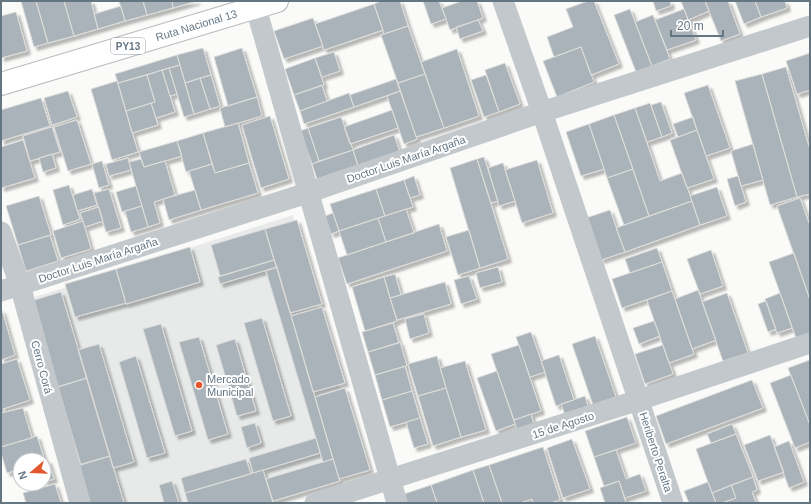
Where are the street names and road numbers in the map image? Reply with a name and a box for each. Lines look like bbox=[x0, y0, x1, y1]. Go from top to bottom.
street label: Ruta Nacional 13 bbox=[154, 7, 239, 43]
road number: PY13 bbox=[111, 38, 145, 54]
street label: Doctor Luis María Argaña bbox=[345, 133, 468, 185]
street label: Doctor Luis María Argaña bbox=[37, 235, 160, 285]
street label: Cerro Corá bbox=[29, 339, 55, 396]
street label: 15 de Agosto bbox=[531, 409, 595, 441]
street label: Heriberto Peralta bbox=[637, 411, 675, 494]

